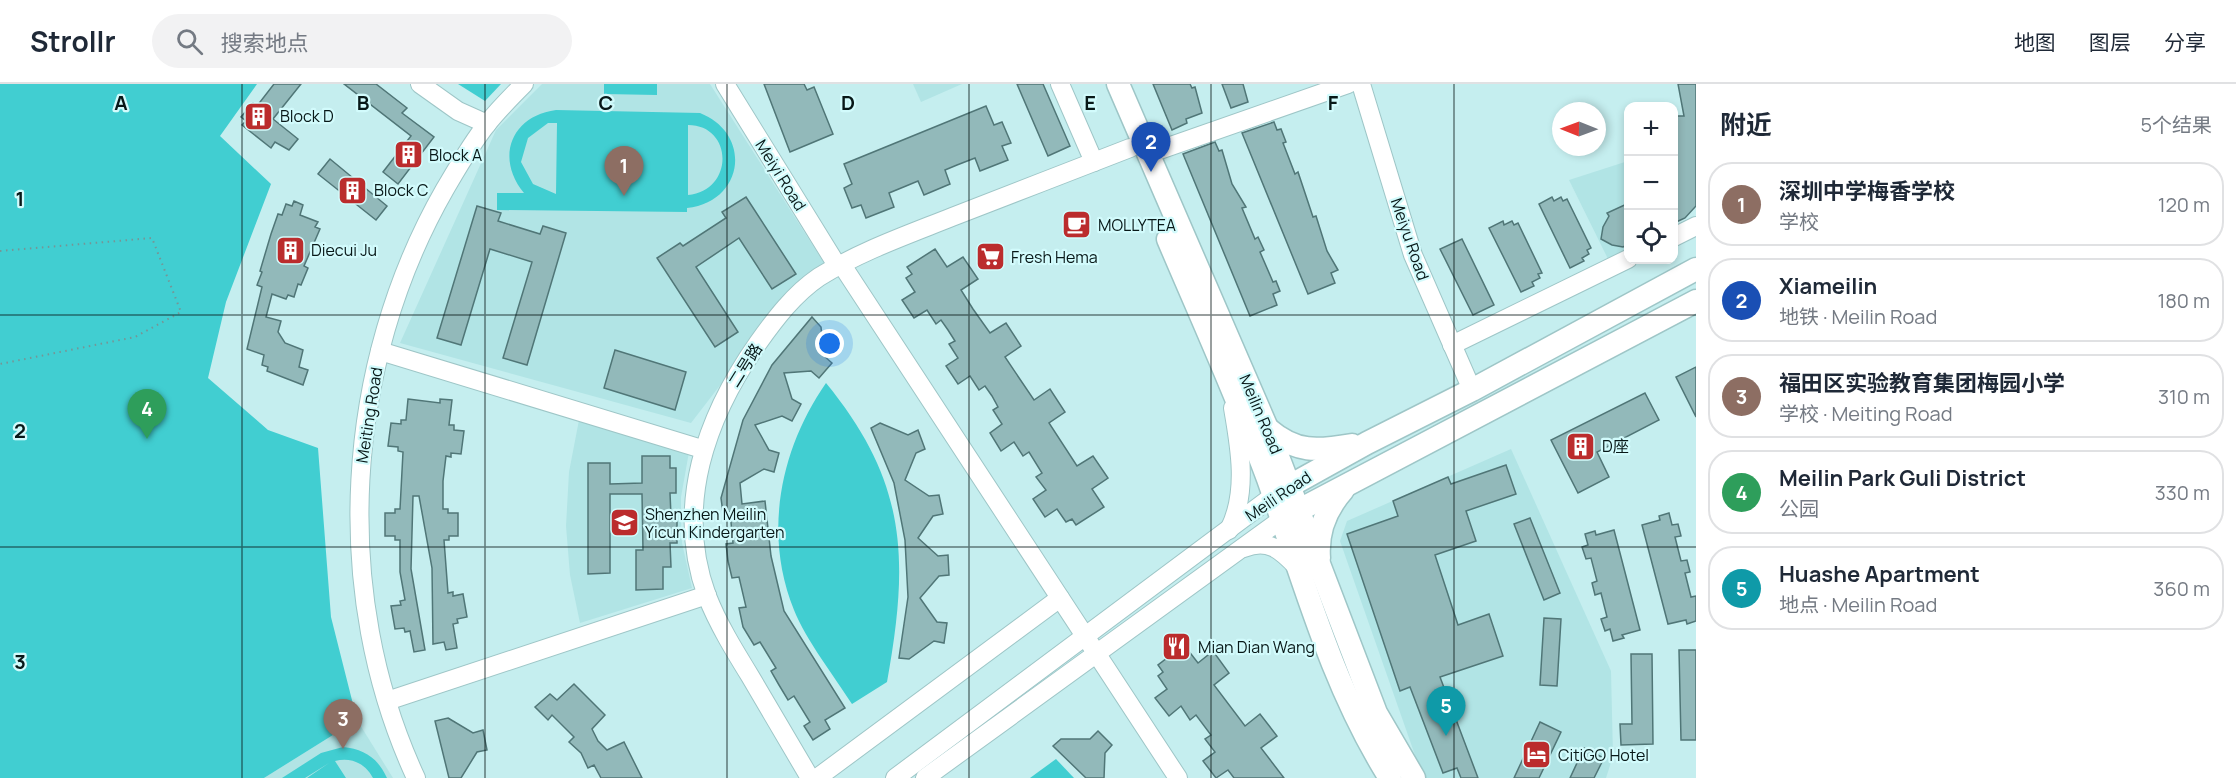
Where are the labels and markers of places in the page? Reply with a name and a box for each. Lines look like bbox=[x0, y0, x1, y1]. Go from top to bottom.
building icon: Block D bbox=[243, 100, 275, 132]
place label: Block D bbox=[280, 105, 334, 127]
pin: 2 bbox=[1132, 122, 1170, 172]
building icon: Block A bbox=[392, 139, 424, 171]
place label: Block A bbox=[429, 144, 482, 166]
pin: 1 bbox=[604, 147, 644, 196]
building icon: Block C bbox=[337, 174, 369, 206]
place label: Block C bbox=[374, 179, 428, 201]
cafe icon: MOLLYTEA bbox=[1061, 209, 1093, 241]
place label: MOLLYTEA bbox=[1098, 214, 1176, 236]
building icon: Diecui Ju bbox=[274, 234, 306, 266]
place label: Diecui Ju bbox=[311, 239, 377, 261]
supermarket icon: Fresh Hema bbox=[974, 241, 1006, 273]
place label: Fresh Hema bbox=[1011, 246, 1098, 268]
pin: 4 bbox=[128, 390, 166, 439]
building icon: D座 bbox=[1565, 430, 1597, 462]
place label: D座 bbox=[1602, 435, 1629, 457]
place label: Shenzhen Meilin Yicun Kindergarten bbox=[645, 503, 785, 543]
school or university icon: Shenzhen Meilin Yicun Kindergarten bbox=[608, 507, 640, 539]
restaurant icon: Mian Dian Wang bbox=[1161, 631, 1193, 663]
place label: Mian Dian Wang bbox=[1198, 636, 1315, 658]
pin: 5 bbox=[1426, 686, 1466, 736]
pin: 3 bbox=[324, 700, 362, 749]
hotel icon: CitiGO Hotel bbox=[1521, 739, 1553, 771]
place label: CitiGO Hotel bbox=[1558, 744, 1649, 766]

